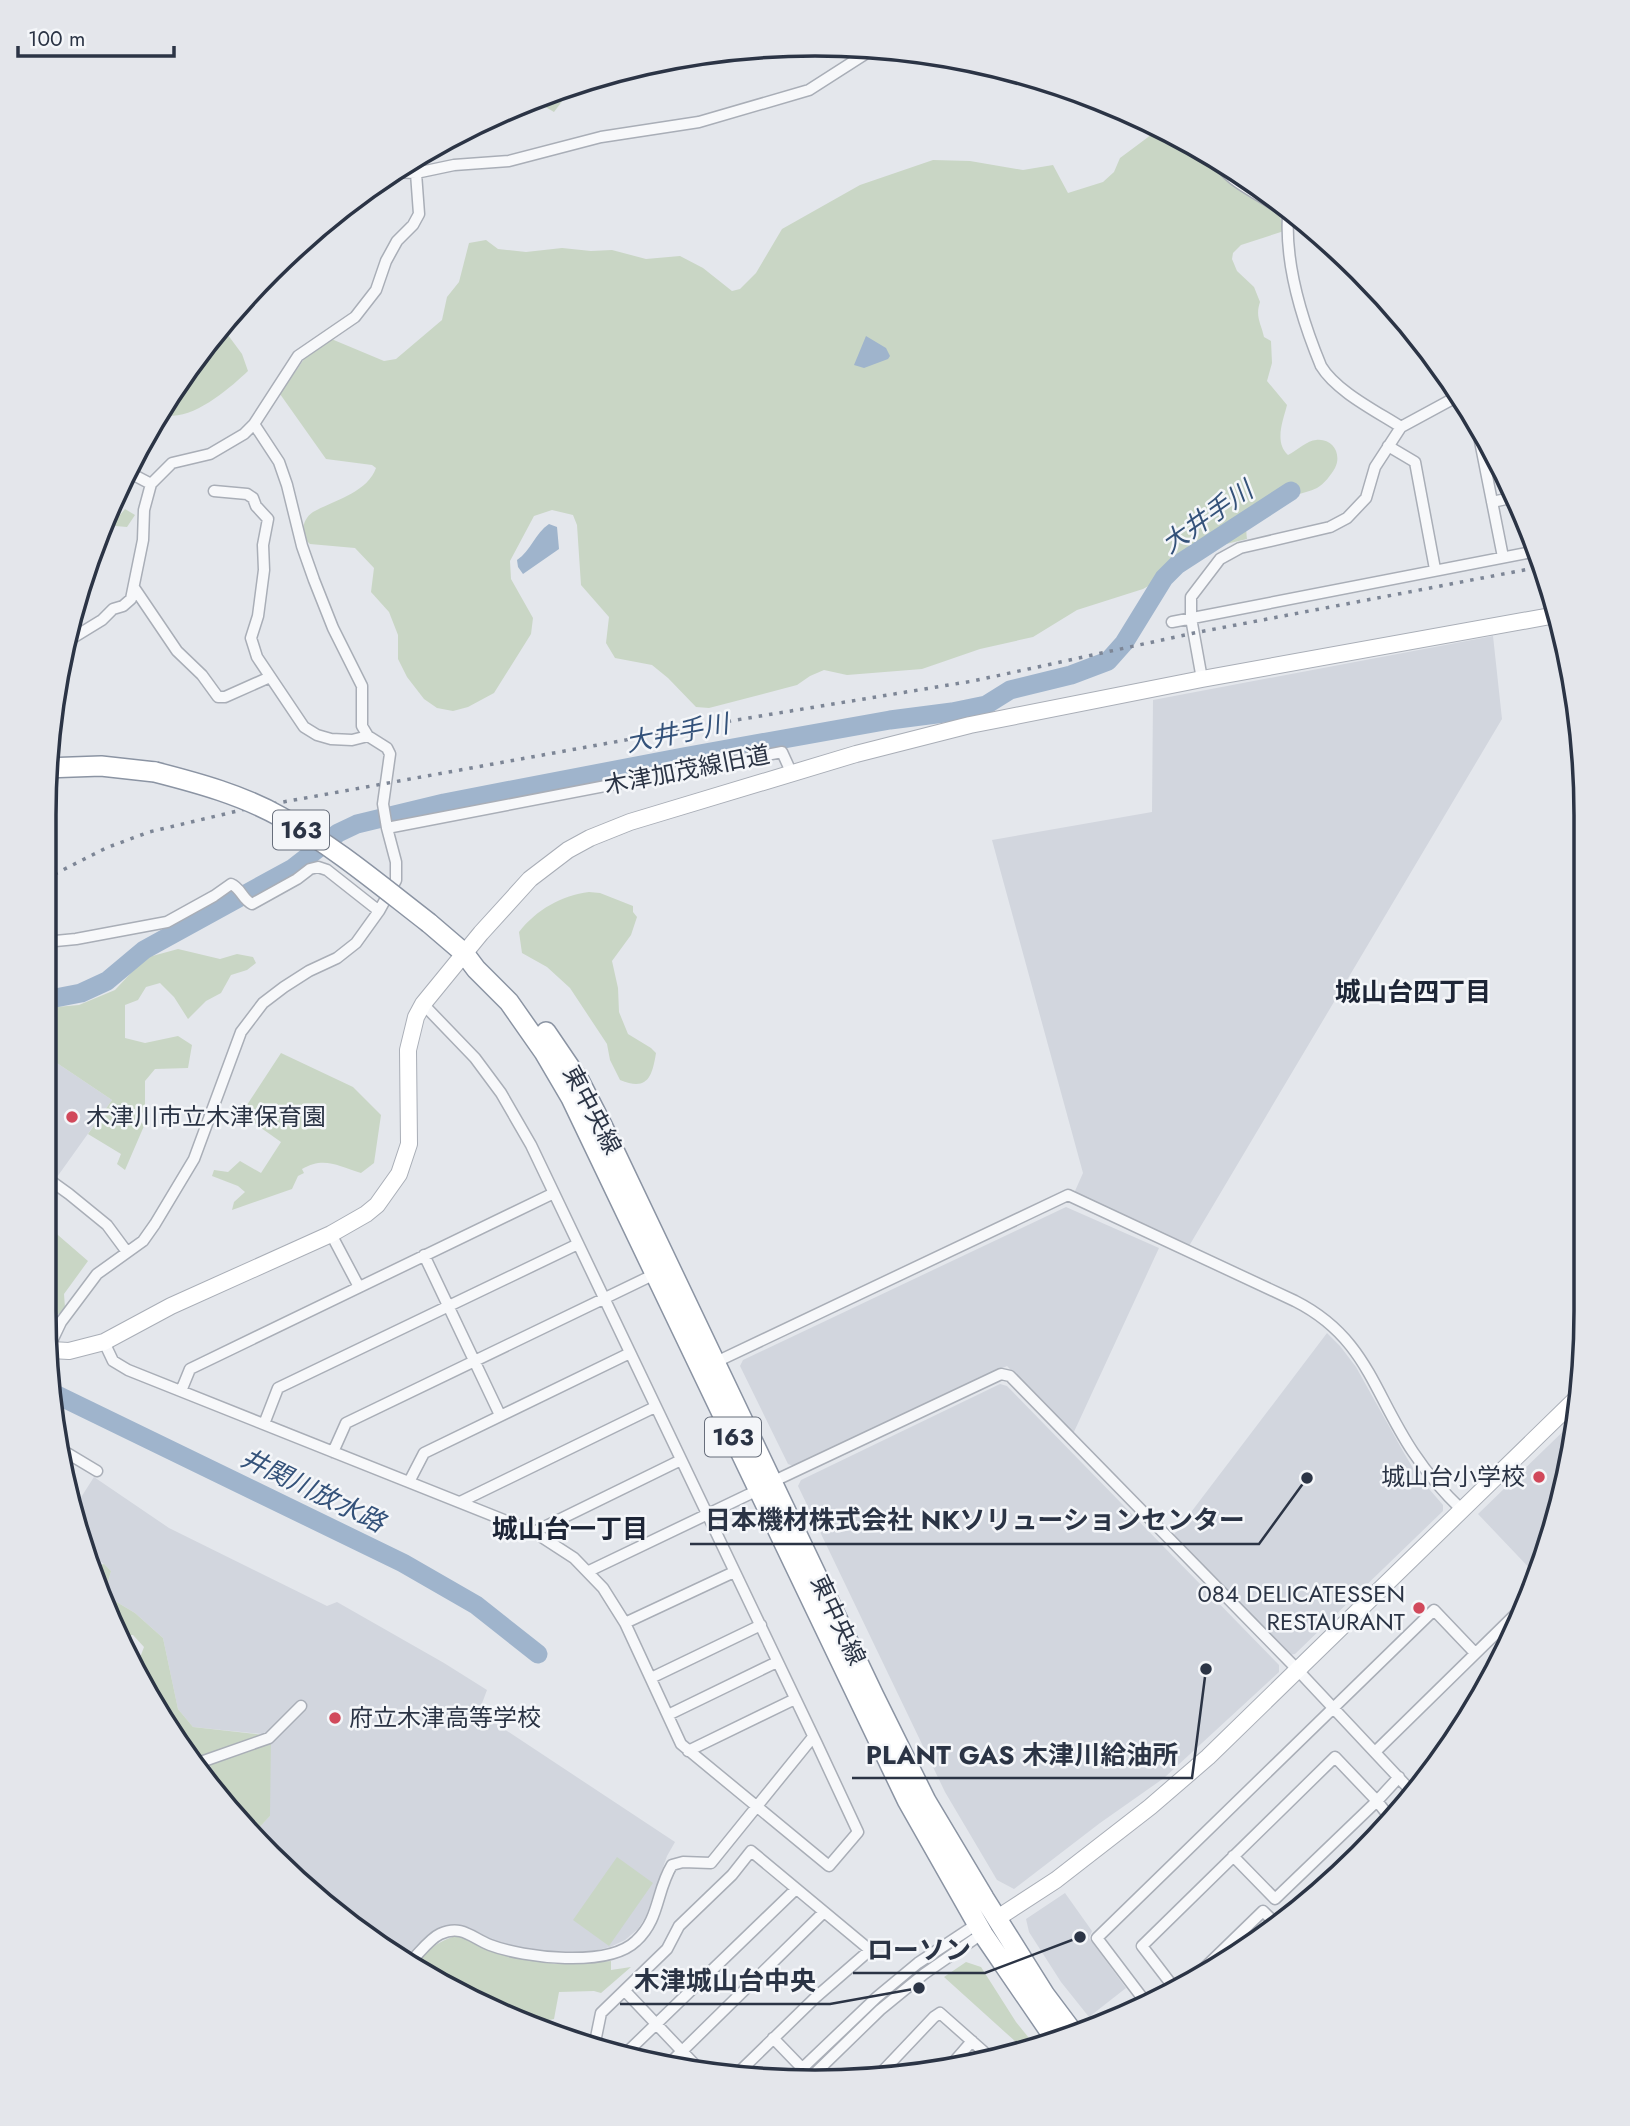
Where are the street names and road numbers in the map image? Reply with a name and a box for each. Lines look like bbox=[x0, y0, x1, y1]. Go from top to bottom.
street label: 木津加茂線旧道 bbox=[601, 736, 773, 803]
road number: 163 bbox=[273, 810, 329, 850]
street label: 東中央線 bbox=[554, 1059, 630, 1160]
road number: 163 bbox=[705, 1418, 761, 1456]
street label: 東中央線 bbox=[802, 1569, 875, 1671]

